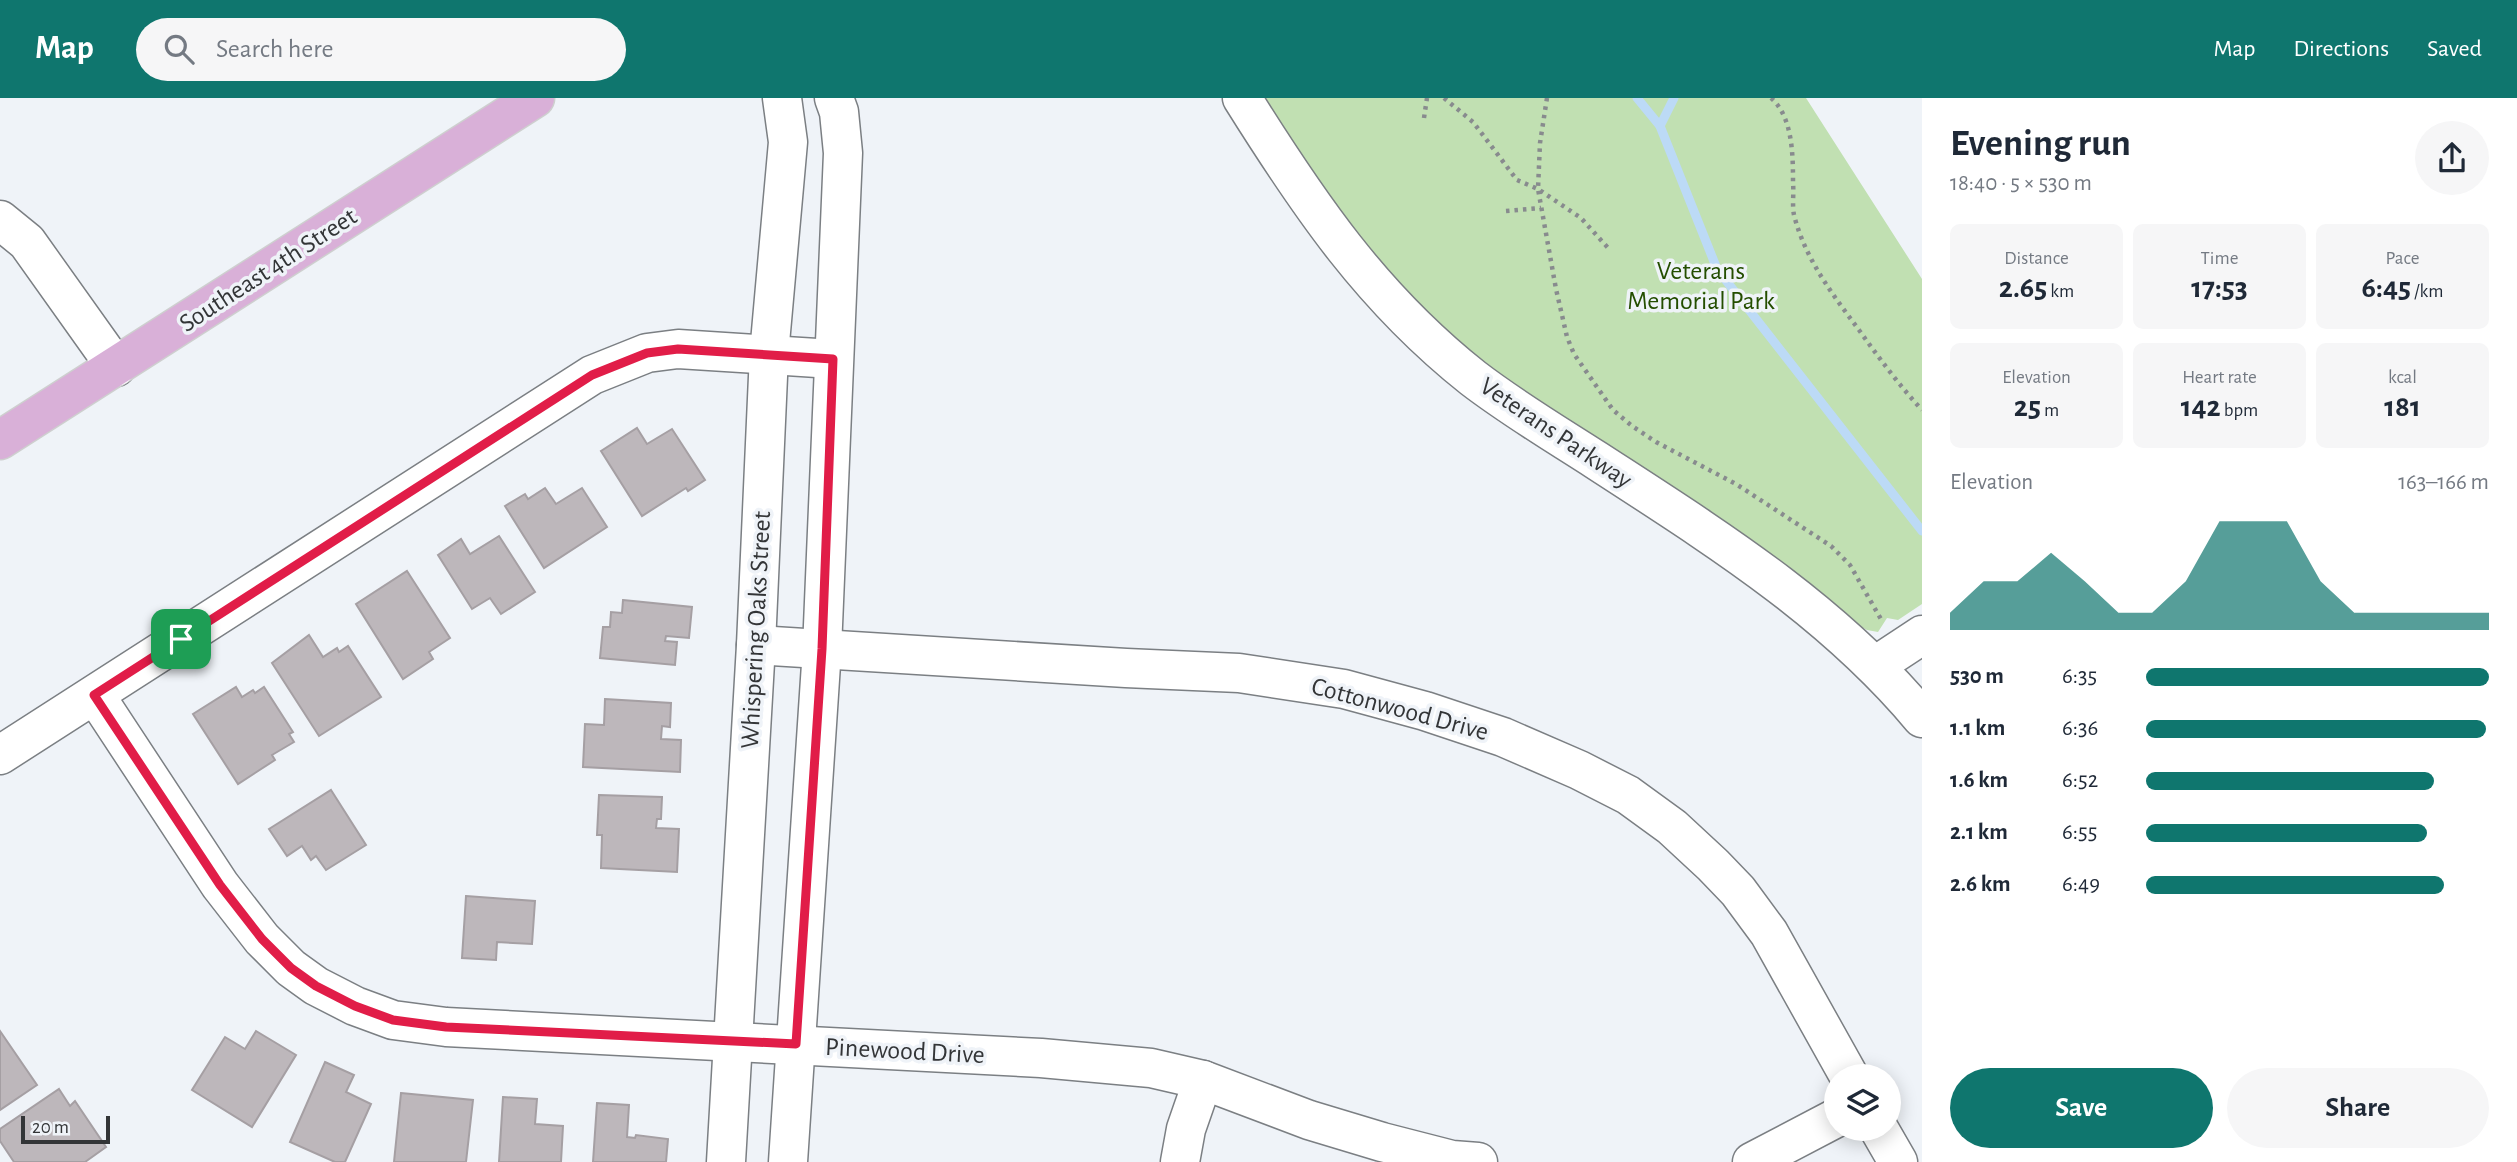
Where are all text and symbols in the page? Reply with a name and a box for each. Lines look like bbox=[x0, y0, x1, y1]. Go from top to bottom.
search box bbox=[136, 18, 626, 81]
icon: search bbox=[160, 30, 198, 68]
text: Map bbox=[35, 32, 94, 65]
text: Search here bbox=[216, 36, 334, 62]
text: Map bbox=[2213, 37, 2255, 61]
text: Directions bbox=[2293, 37, 2389, 61]
text: Saved bbox=[2427, 37, 2482, 61]
button: share bbox=[2415, 121, 2489, 195]
text: Evening run bbox=[1950, 125, 2131, 163]
text: 18:40 · 5 × 530 m bbox=[1950, 172, 2092, 195]
street label: Southeast 4th Street bbox=[175, 203, 361, 337]
text: Distance bbox=[2004, 249, 2069, 268]
text: Time bbox=[2201, 249, 2238, 268]
text: Pace bbox=[2385, 249, 2420, 268]
park label: Veterans Memorial Park bbox=[1627, 258, 1775, 314]
text: 2.65 bbox=[1999, 273, 2047, 303]
text: 17:53 bbox=[2191, 273, 2248, 303]
text: 6:45 bbox=[2362, 273, 2411, 303]
text: km bbox=[2047, 282, 2074, 301]
text: /km bbox=[2411, 282, 2443, 301]
text: Elevation bbox=[2002, 368, 2071, 387]
text: Heart rate bbox=[2182, 368, 2257, 387]
text: kcal bbox=[2388, 368, 2417, 387]
street label: Veterans Parkway bbox=[1475, 373, 1637, 493]
text: 25 bbox=[2014, 392, 2041, 422]
text: 142 bbox=[2181, 392, 2221, 422]
text: 181 bbox=[2384, 392, 2421, 422]
text: m bbox=[2041, 401, 2059, 420]
text: bpm bbox=[2221, 401, 2258, 420]
text: Elevation bbox=[1950, 471, 2033, 494]
text: 163–166 m bbox=[2398, 471, 2489, 494]
street label: Whispering Oaks Street bbox=[737, 510, 775, 750]
pin bbox=[151, 609, 211, 669]
icon: arrive bbox=[162, 620, 200, 658]
text: 530 m bbox=[1950, 665, 2004, 688]
text: 6:35 bbox=[2062, 665, 2097, 688]
street label: Cottonwood Drive bbox=[1309, 673, 1491, 745]
text: 1.1 km bbox=[1950, 717, 2005, 740]
text: 6:36 bbox=[2062, 717, 2098, 740]
text: 1.6 km bbox=[1950, 769, 2008, 792]
text: 6:52 bbox=[2062, 769, 2098, 792]
text: 2.1 km bbox=[1950, 821, 2008, 844]
text: 6:55 bbox=[2062, 821, 2097, 844]
text: 2.6 km bbox=[1950, 873, 2011, 896]
text: 6:49 bbox=[2062, 873, 2100, 896]
street label: Pinewood Drive bbox=[825, 1034, 985, 1068]
map controls bbox=[1824, 1064, 1901, 1141]
button: layers bbox=[1824, 1064, 1901, 1141]
button: Save bbox=[1950, 1068, 2213, 1148]
button: Share bbox=[2227, 1068, 2489, 1148]
scale bar bbox=[21, 1113, 110, 1145]
text: 20 m bbox=[32, 1118, 69, 1137]

